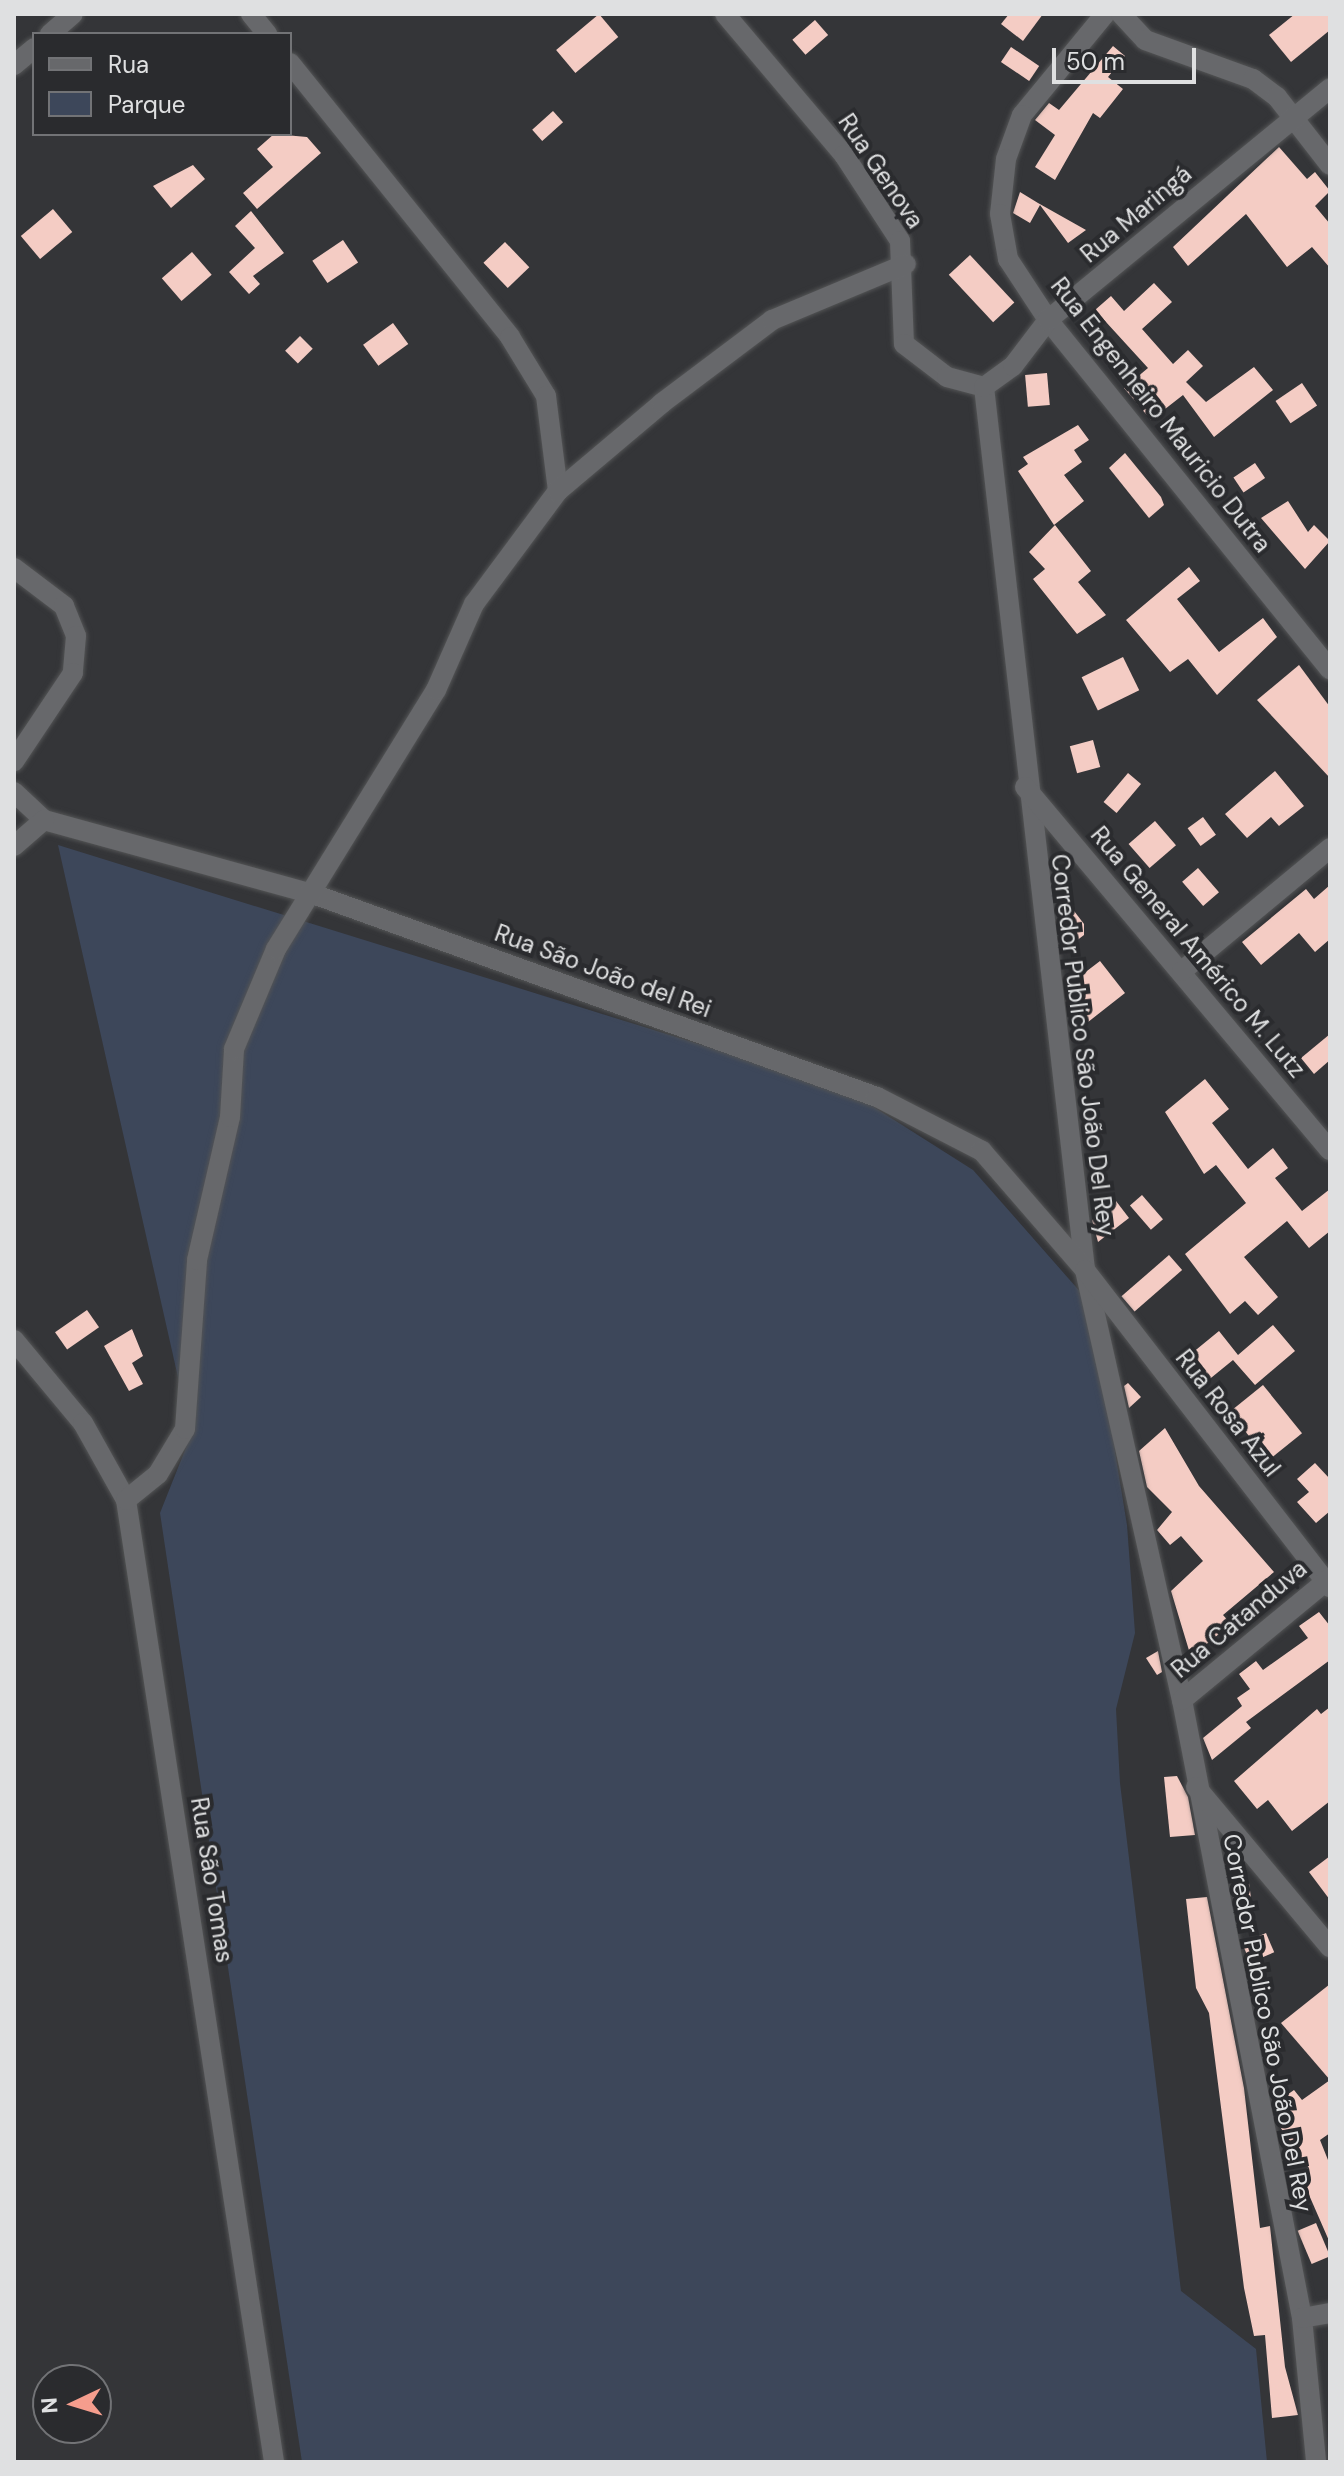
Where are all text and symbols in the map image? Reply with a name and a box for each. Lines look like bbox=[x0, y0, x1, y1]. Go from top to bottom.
legend bbox=[32, 32, 292, 136]
scale bar bbox=[1056, 32, 1200, 82]
text: 50 m bbox=[1066, 46, 1125, 77]
text: Rua bbox=[108, 49, 149, 80]
text: Parque bbox=[108, 89, 185, 120]
street label: Rua Genova bbox=[832, 108, 930, 234]
street label: Rua Maringá bbox=[1075, 159, 1197, 269]
street label: Rua Engenheiro Mauricio Dutra bbox=[1045, 272, 1277, 558]
street label: Rua General Américo M. Lutz bbox=[1085, 821, 1311, 1083]
street label: Corredor Publico São João Del Rey bbox=[1045, 852, 1121, 1238]
street label: Rua São João del Rei bbox=[491, 918, 715, 1024]
street label: Rua Rosa Azul bbox=[1170, 1344, 1286, 1482]
street label: Rua Catanduva bbox=[1166, 1554, 1312, 1684]
street label: Rua São Tomas bbox=[185, 1795, 239, 1965]
street label: Corredor Publico São João Del Rey bbox=[1217, 1832, 1319, 2214]
north arrow bbox=[32, 2364, 112, 2444]
text: N bbox=[35, 2397, 65, 2415]

